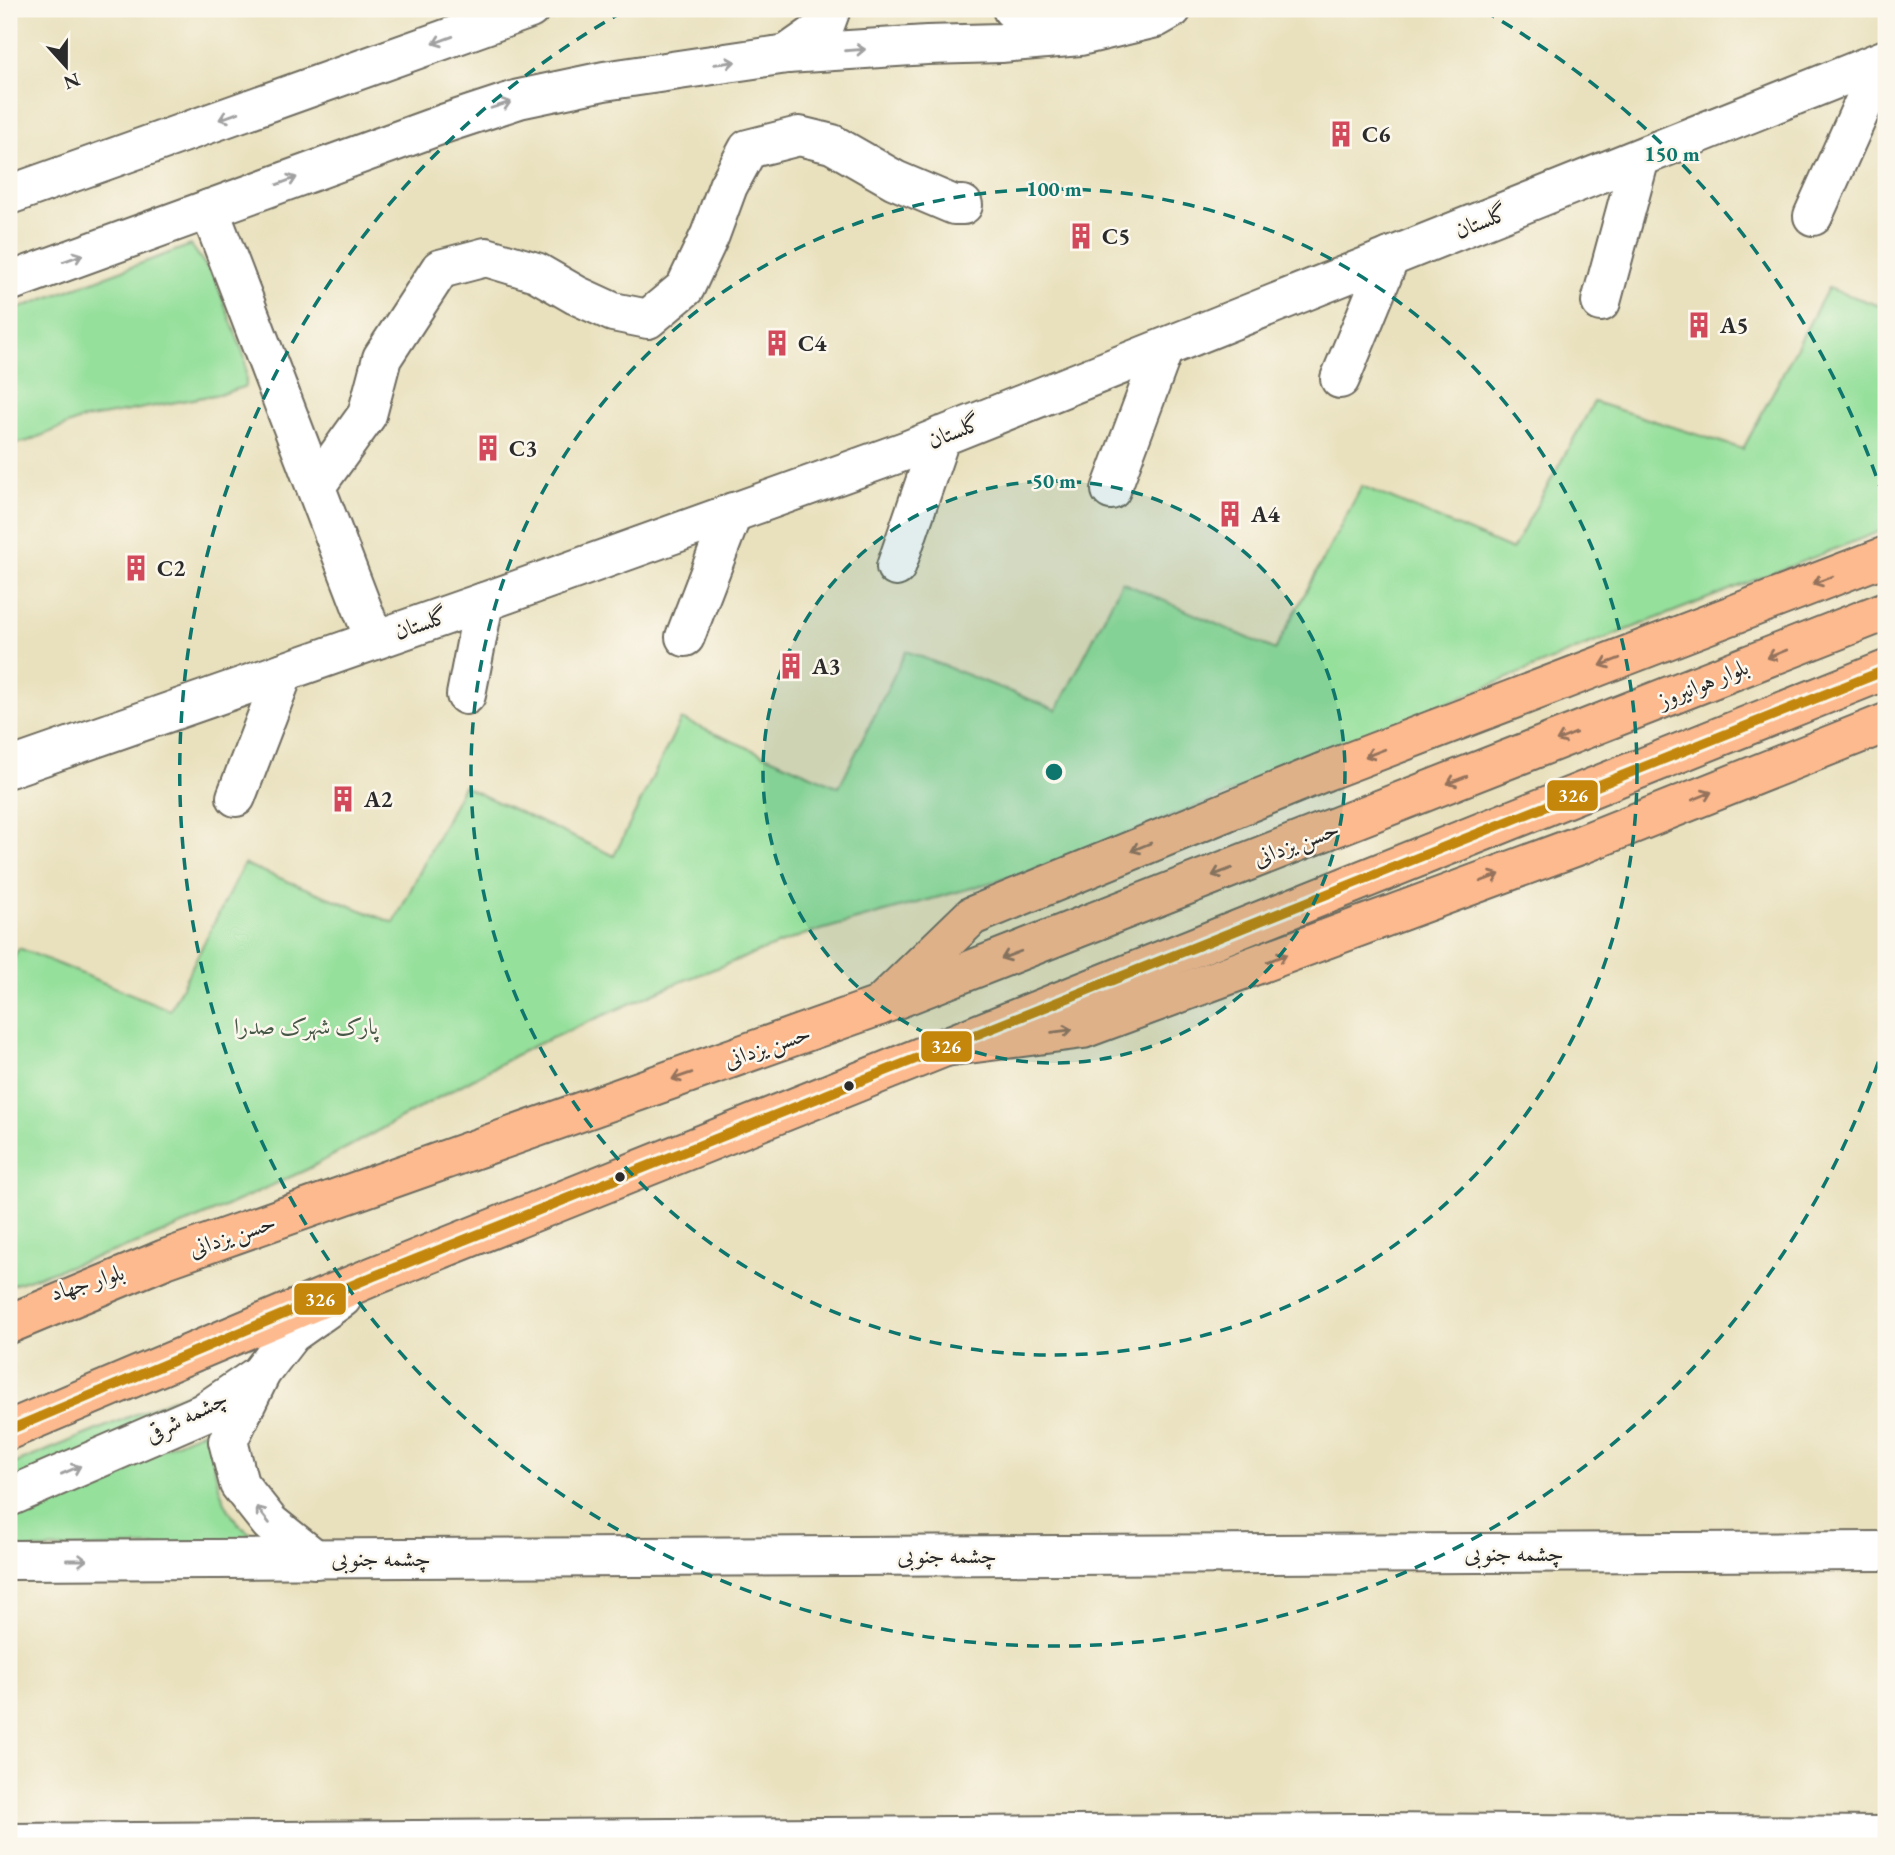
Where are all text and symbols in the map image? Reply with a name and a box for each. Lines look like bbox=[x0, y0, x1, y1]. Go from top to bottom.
north arrow bbox=[32, 32, 102, 102]
one-way arrow bbox=[432, 35, 454, 47]
one-way arrow bbox=[843, 43, 866, 56]
one-way arrow bbox=[713, 57, 735, 70]
text: N bbox=[60, 67, 84, 96]
one-way arrow bbox=[490, 98, 512, 111]
one-way arrow bbox=[218, 111, 240, 123]
building icon: C6 bbox=[1326, 119, 1356, 149]
place label: C6 bbox=[1362, 119, 1390, 149]
text: 150 m bbox=[1644, 140, 1700, 167]
one-way arrow bbox=[275, 173, 297, 186]
text: 100 m bbox=[1026, 175, 1082, 202]
street label: گلستان bbox=[1450, 197, 1512, 245]
building icon: C5 bbox=[1066, 221, 1096, 251]
place label: C5 bbox=[1102, 221, 1130, 251]
one-way arrow bbox=[61, 251, 83, 264]
building icon: A5 bbox=[1684, 310, 1714, 340]
place label: A5 bbox=[1719, 310, 1749, 340]
building icon: C4 bbox=[762, 328, 792, 358]
place label: C4 bbox=[798, 328, 827, 358]
street label: گلستان bbox=[923, 407, 985, 455]
building icon: C3 bbox=[473, 433, 503, 463]
place label: C3 bbox=[509, 433, 537, 463]
text: 50 m bbox=[1032, 467, 1076, 494]
building icon: A4 bbox=[1215, 499, 1245, 529]
place label: A4 bbox=[1250, 499, 1281, 529]
building icon: C2 bbox=[121, 553, 151, 583]
place label: C2 bbox=[157, 553, 185, 583]
one-way arrow bbox=[1812, 575, 1834, 588]
street label: گلستان bbox=[390, 600, 452, 646]
one-way arrow bbox=[1767, 648, 1789, 661]
building icon: A3 bbox=[776, 651, 806, 681]
place label: A3 bbox=[811, 651, 841, 681]
street label: بلوار هوانیروز bbox=[1651, 651, 1753, 715]
one-way arrow bbox=[1600, 657, 1622, 670]
one-way arrow bbox=[1555, 732, 1577, 745]
one-way arrow bbox=[1365, 747, 1387, 760]
centre of rings bbox=[1042, 760, 1066, 784]
one-way arrow bbox=[1447, 775, 1468, 787]
line badge: 326 bbox=[1546, 779, 1599, 812]
text: 326 bbox=[1558, 783, 1588, 808]
building icon: A2 bbox=[328, 784, 358, 814]
place label: A2 bbox=[363, 784, 393, 814]
one-way arrow bbox=[1690, 789, 1712, 802]
street label: حسن یزدانی bbox=[1249, 813, 1344, 874]
one-way arrow bbox=[1131, 842, 1153, 855]
one-way arrow bbox=[1212, 866, 1234, 879]
one-way arrow bbox=[1478, 871, 1500, 884]
one-way arrow bbox=[1000, 949, 1022, 962]
one-way arrow bbox=[1265, 951, 1287, 963]
park label: پارک شهرک صدرا bbox=[234, 1011, 380, 1043]
street label: حسن یزدانی bbox=[720, 1017, 815, 1076]
one-way arrow bbox=[1050, 1025, 1073, 1038]
line badge: 326 bbox=[920, 1030, 973, 1063]
text: 326 bbox=[931, 1034, 961, 1059]
one-way arrow bbox=[672, 1071, 694, 1083]
unlabelled marker bbox=[842, 1079, 856, 1093]
unlabelled marker bbox=[613, 1170, 627, 1184]
street label: حسن یزدانی bbox=[185, 1206, 280, 1265]
street label: بلوار جهاد bbox=[46, 1257, 128, 1307]
line badge: 326 bbox=[293, 1282, 347, 1316]
text: 326 bbox=[305, 1287, 335, 1312]
street label: چشمه شرقی bbox=[139, 1382, 233, 1450]
one-way arrow bbox=[60, 1463, 82, 1476]
one-way arrow bbox=[256, 1506, 271, 1524]
street label: چشمه جنوبی bbox=[1464, 1538, 1564, 1569]
street label: چشمه جنوبی bbox=[897, 1540, 997, 1571]
street label: چشمه جنوبی bbox=[331, 1543, 431, 1574]
one-way arrow bbox=[65, 1553, 88, 1567]

